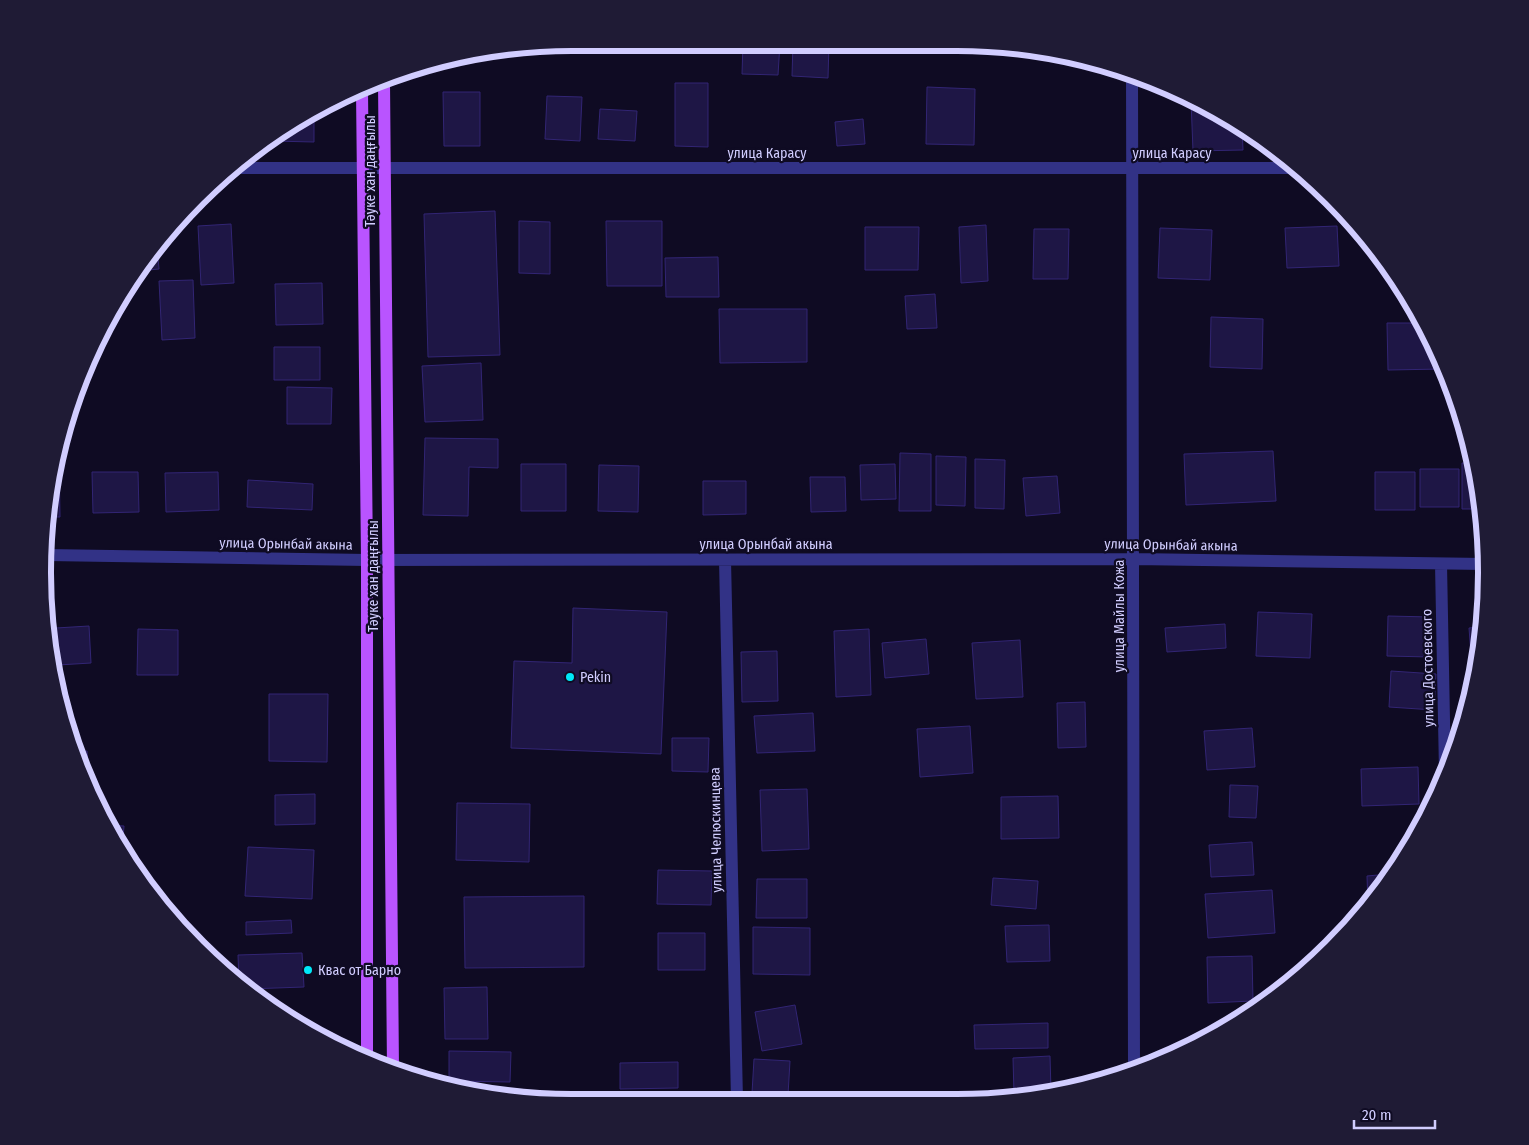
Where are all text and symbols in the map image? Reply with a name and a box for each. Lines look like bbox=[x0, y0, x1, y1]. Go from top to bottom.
street label: Тәуке хан даңғылы bbox=[362, 115, 379, 227]
street label: улица Карасу bbox=[727, 145, 807, 162]
street label: улица Карасу bbox=[1132, 145, 1212, 162]
street label: Тәуке хан даңғылы bbox=[365, 520, 382, 632]
street label: улица Орынбай акына bbox=[219, 534, 353, 554]
street label: улица Орынбай акына bbox=[1104, 535, 1238, 555]
street label: улица Орынбай акына bbox=[699, 536, 833, 553]
street label: улица Майлы Кожа bbox=[1111, 560, 1128, 672]
street label: улица Достоевского bbox=[1418, 609, 1438, 727]
place label: Pekin bbox=[580, 669, 611, 686]
marker: Pekin bbox=[564, 671, 576, 683]
street label: улица Челюскинцева bbox=[706, 767, 726, 893]
place label: Квас от Барно bbox=[318, 962, 401, 979]
marker: Квас от Барно bbox=[302, 964, 314, 976]
scale bar bbox=[1354, 1098, 1435, 1130]
text: 20 m bbox=[1362, 1106, 1392, 1124]

